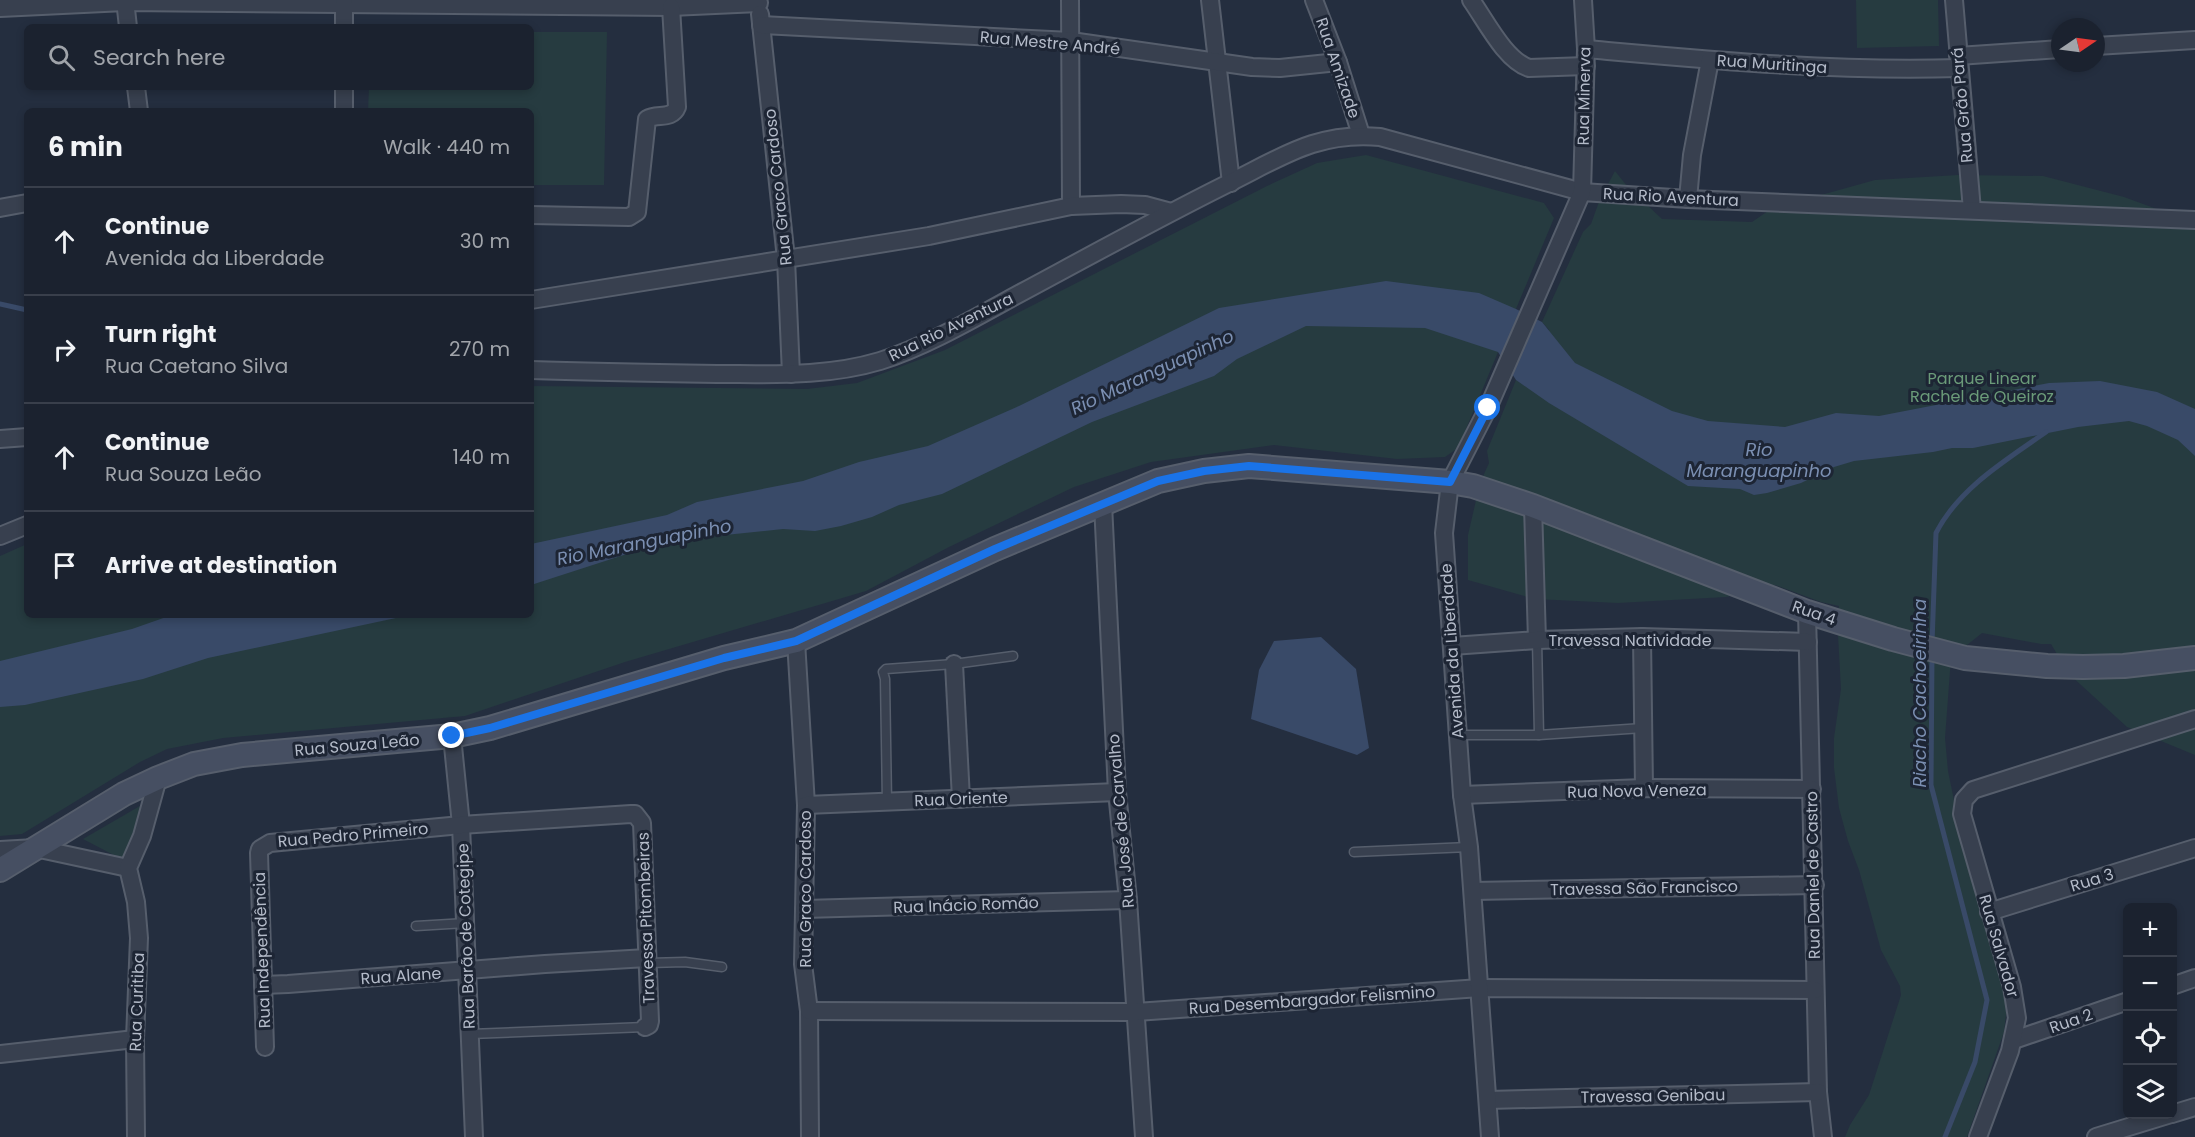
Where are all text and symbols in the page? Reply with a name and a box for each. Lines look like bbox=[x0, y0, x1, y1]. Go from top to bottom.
street label: Rua Amizade bbox=[1310, 15, 1366, 121]
north arrow bbox=[2051, 18, 2105, 72]
search box bbox=[24, 24, 534, 90]
street label: Rua Mestre André bbox=[979, 25, 1121, 61]
icon: search bbox=[45, 41, 78, 74]
text: Search here bbox=[93, 42, 226, 73]
street label: Rua Minerva bbox=[1572, 46, 1596, 146]
street label: Rua Grão Pará bbox=[1946, 46, 1978, 164]
street label: Rua Muritinga bbox=[1716, 49, 1828, 79]
street label: Rua Graco Cardoso bbox=[758, 108, 798, 266]
text: 6 min bbox=[48, 129, 123, 165]
text: Walk · 440 m bbox=[383, 133, 510, 161]
street label: Rua Rio Aventura bbox=[1602, 182, 1740, 212]
text: Continue bbox=[105, 211, 209, 242]
icon: ahead bbox=[48, 225, 81, 258]
text: 30 m bbox=[460, 227, 510, 255]
text: Avenida da Liberdade bbox=[105, 244, 324, 272]
street label: Rua Rio Aventura bbox=[885, 287, 1017, 367]
text: Turn right bbox=[105, 319, 216, 350]
water label: Rio Maranguapinho bbox=[1066, 323, 1238, 421]
icon: right bbox=[48, 333, 81, 366]
text: 270 m bbox=[449, 335, 510, 363]
text: Rua Caetano Silva bbox=[105, 352, 288, 380]
park label: Parque Linear Rachel de Queiroz bbox=[1910, 367, 2054, 408]
route start bbox=[1474, 394, 1500, 420]
text: Continue bbox=[105, 427, 209, 458]
water label: Rio Maranguapinho bbox=[1686, 437, 1832, 483]
icon: ahead bbox=[48, 441, 81, 474]
text: 140 m bbox=[453, 443, 510, 471]
text: Rua Souza Leão bbox=[105, 460, 261, 488]
water label: Rio Maranguapinho bbox=[555, 513, 733, 571]
icon: arrive bbox=[48, 549, 81, 582]
text: Arrive at destination bbox=[105, 550, 337, 581]
street label: Avenida da Liberdade bbox=[1434, 563, 1470, 739]
street label: Rua 4 bbox=[1789, 595, 1839, 631]
water label: Riacho Cachoeirinha bbox=[1907, 599, 1932, 787]
street label: Travessa Natividade bbox=[1548, 629, 1712, 652]
route end bbox=[438, 722, 464, 748]
street label: Rua Souza Leão bbox=[294, 728, 420, 762]
street label: Rua José de Carvalho bbox=[1102, 733, 1140, 909]
street label: Rua Nova Veneza bbox=[1567, 778, 1707, 804]
street label: Rua Oriente bbox=[914, 786, 1008, 812]
street label: Rua Daniel de Castro bbox=[1800, 791, 1826, 959]
street label: Rua Graco Cardoso bbox=[794, 810, 817, 968]
street label: Rua Pedro Primeiro bbox=[277, 817, 429, 853]
street label: Travessa Pitombeiras bbox=[632, 832, 660, 1004]
street label: Rua Barão de Cotegipe bbox=[451, 843, 481, 1029]
street label: Rua 3 bbox=[2067, 862, 2117, 898]
street label: Rua Independência bbox=[248, 871, 276, 1029]
street label: Travessa São Francisco bbox=[1550, 875, 1738, 901]
street label: Rua Inácio Romão bbox=[893, 891, 1039, 919]
street label: Rua Salvador bbox=[1973, 892, 2025, 1000]
map controls bbox=[2123, 903, 2177, 1119]
button: + bbox=[2123, 903, 2177, 957]
street label: Rua Curitiba bbox=[124, 952, 150, 1052]
button: − bbox=[2123, 957, 2177, 1011]
street label: Rua Alane bbox=[360, 962, 442, 990]
street label: Rua Desembargador Felismino bbox=[1188, 980, 1436, 1020]
street label: Rua 2 bbox=[2046, 1003, 2096, 1039]
button: locate bbox=[2123, 1011, 2177, 1065]
button: layers bbox=[2123, 1065, 2177, 1119]
street label: Travessa Genibau bbox=[1581, 1083, 1725, 1109]

